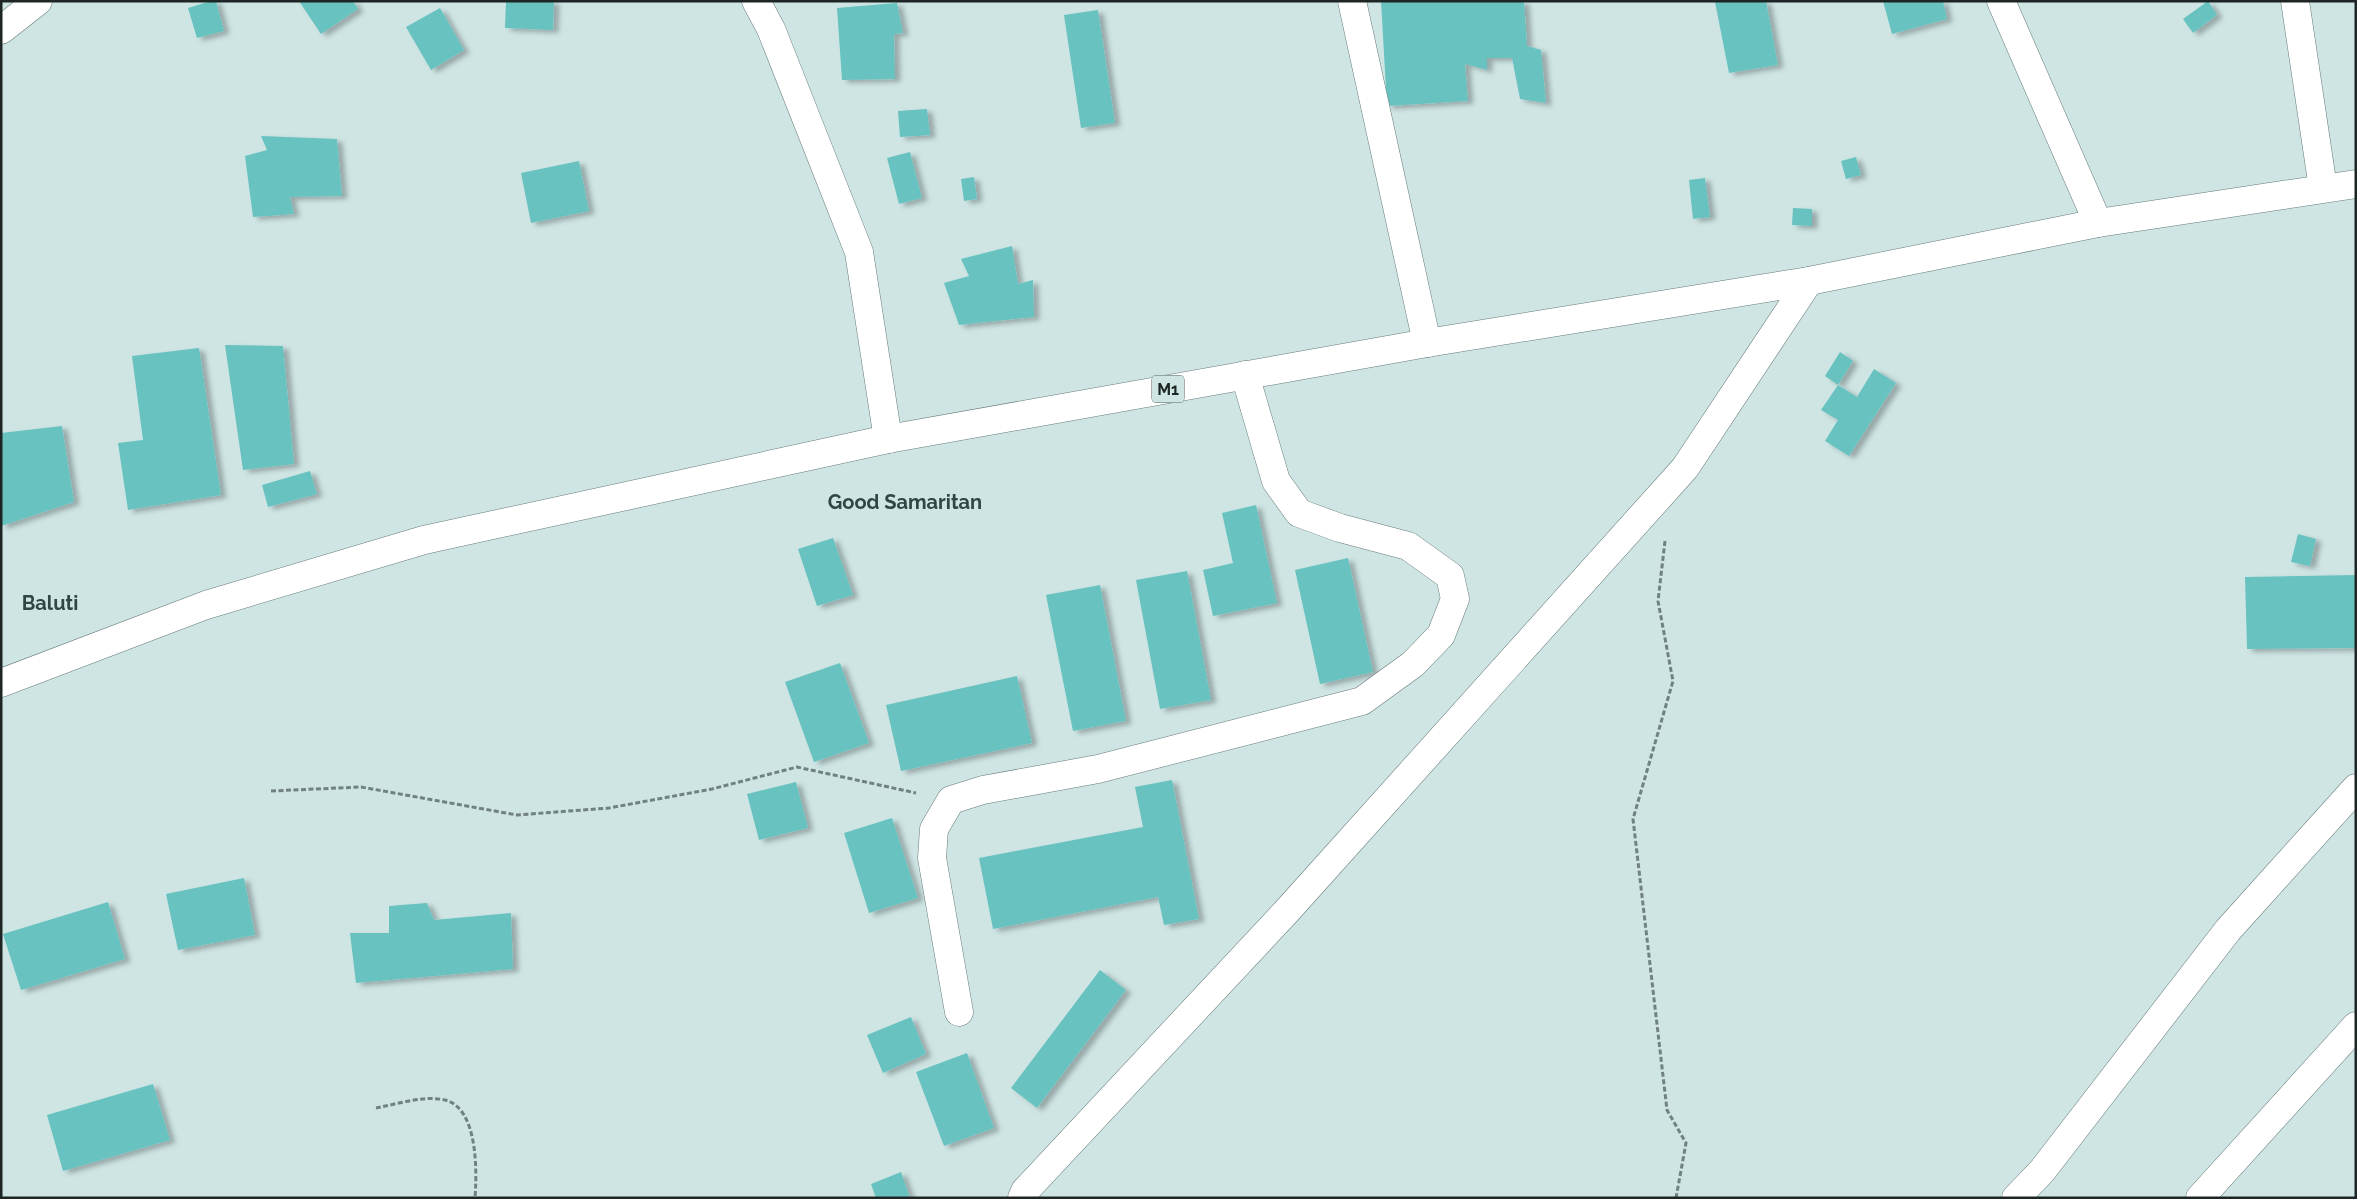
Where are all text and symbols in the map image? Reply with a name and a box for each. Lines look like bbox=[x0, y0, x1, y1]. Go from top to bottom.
road number: M1 bbox=[1152, 376, 1184, 402]
district label: Good Samaritan bbox=[828, 490, 982, 514]
district label: Baluti bbox=[22, 591, 78, 615]

